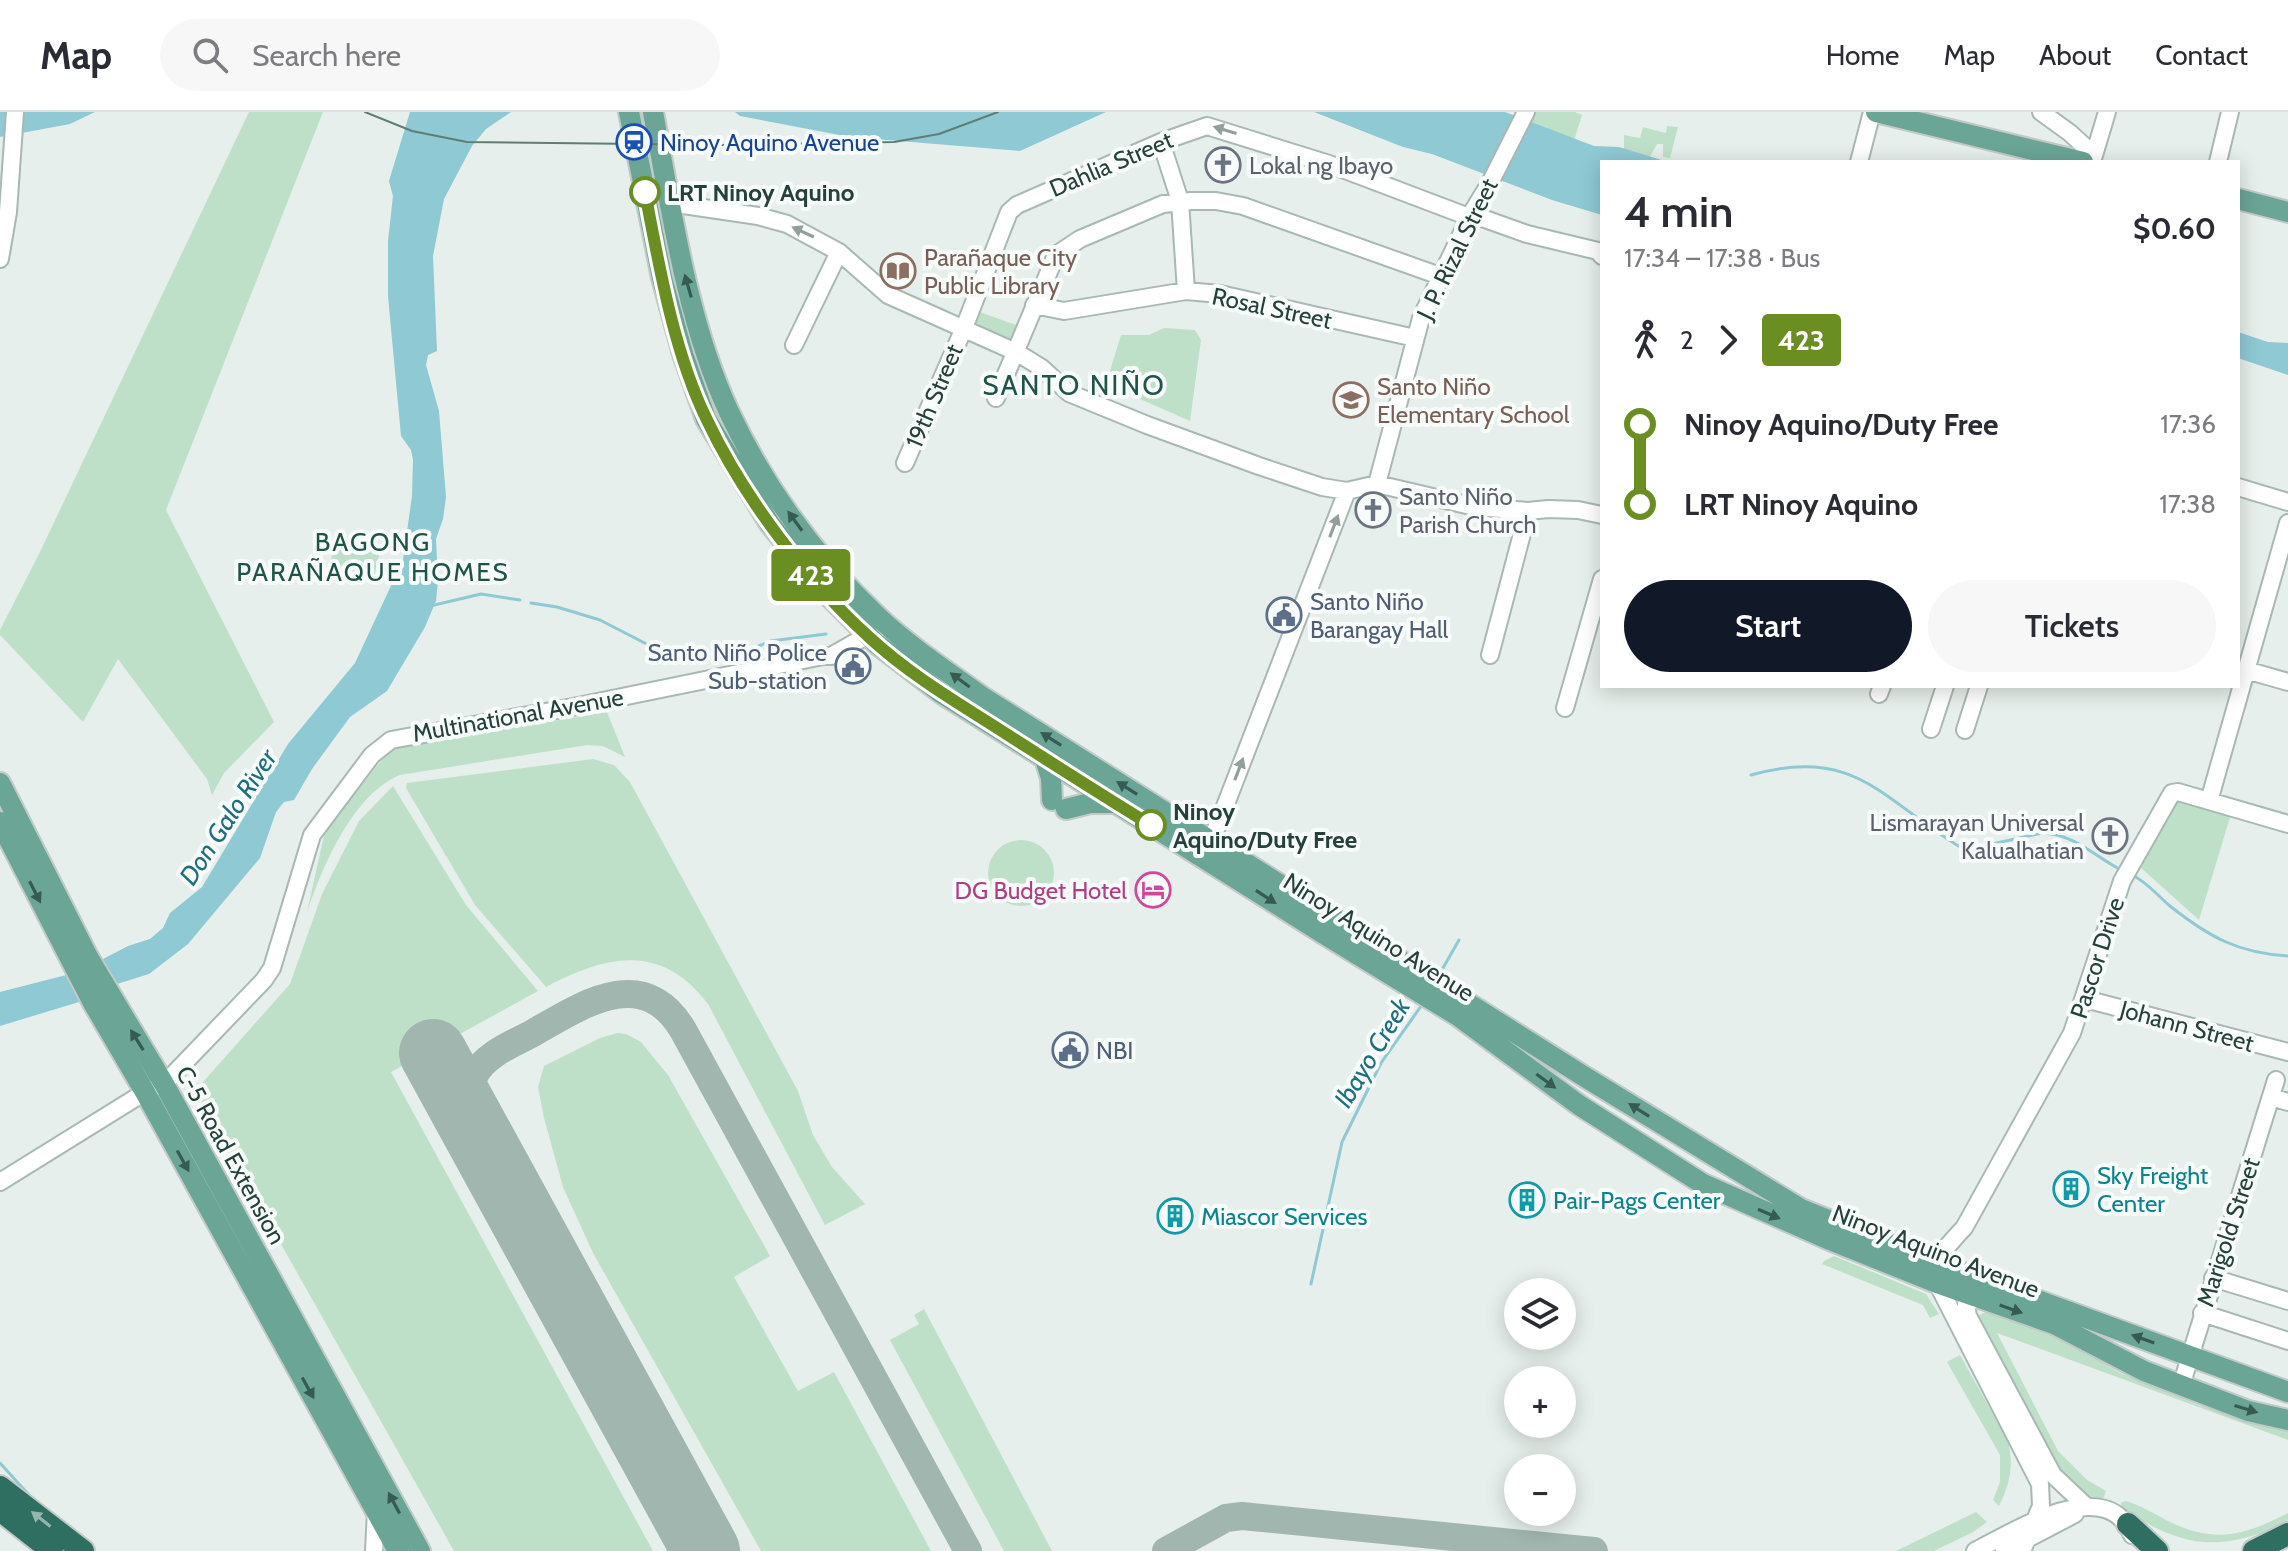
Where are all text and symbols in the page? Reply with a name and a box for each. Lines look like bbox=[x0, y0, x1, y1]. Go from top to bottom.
search box bbox=[160, 19, 720, 91]
text: Map bbox=[40, 32, 112, 79]
icon: search bbox=[188, 33, 232, 77]
text: Search here bbox=[252, 37, 401, 74]
text: Home bbox=[1826, 38, 1899, 72]
text: Map bbox=[1943, 38, 1995, 72]
text: About bbox=[2039, 38, 2111, 72]
text: Contact bbox=[2155, 38, 2248, 72]
station icon: Ninoy Aquino Avenue bbox=[615, 123, 653, 161]
one-way arrow bbox=[1212, 123, 1236, 136]
street label: Dahlia Street bbox=[1045, 125, 1177, 203]
place label: Ninoy Aquino Avenue bbox=[660, 128, 879, 157]
church icon: Lokal ng Ibayo bbox=[1204, 146, 1242, 184]
place label: Lokal ng Ibayo bbox=[1249, 151, 1393, 180]
street label: J. P. Rizal Street bbox=[1410, 174, 1504, 325]
marker: LRT Ninoy Aquino bbox=[630, 177, 660, 207]
place label: LRT Ninoy Aquino bbox=[667, 178, 855, 207]
text: 4 min bbox=[1624, 185, 1733, 238]
text: $0.60 bbox=[2133, 210, 2216, 247]
one-way arrow bbox=[791, 225, 814, 239]
text: 17:34 – 17:38 · Bus bbox=[1624, 242, 1820, 274]
place label: Parañaque City Public Library bbox=[924, 243, 1077, 300]
library icon: Parañaque City Public Library bbox=[879, 252, 917, 290]
one-way arrow bbox=[681, 273, 694, 297]
street label: Rosal Street bbox=[1210, 281, 1334, 335]
icon: walk bbox=[1624, 318, 1668, 362]
icon: forward bbox=[1706, 318, 1750, 362]
text: 423 bbox=[1778, 323, 1825, 357]
text: 2 bbox=[1680, 324, 1694, 356]
street label: 19th Street bbox=[899, 340, 969, 452]
district label: SANTO NIÑO bbox=[982, 368, 1166, 402]
place label: Santo Niño Elementary School bbox=[1377, 372, 1570, 429]
school or university icon: Santo Niño Elementary School bbox=[1332, 381, 1370, 419]
text: Ninoy Aquino/Duty Free bbox=[1684, 406, 1998, 443]
text: 17:36 bbox=[2160, 408, 2216, 440]
place label: Santo Niño Parish Church bbox=[1399, 482, 1536, 539]
text: LRT Ninoy Aquino bbox=[1684, 486, 1918, 523]
text: 17:38 bbox=[2159, 488, 2216, 520]
church icon: Santo Niño Parish Church bbox=[1354, 491, 1392, 529]
one-way arrow bbox=[788, 510, 803, 531]
one-way arrow bbox=[1328, 514, 1341, 538]
district label: BAGONG PARAÑAQUE HOMES bbox=[236, 526, 510, 588]
line badge: 423 bbox=[765, 549, 857, 601]
text: 423 bbox=[787, 558, 835, 592]
button: Start bbox=[1624, 580, 1912, 672]
button: Tickets bbox=[1928, 580, 2216, 672]
place label: Santo Niño Barangay Hall bbox=[1310, 587, 1449, 644]
public building icon: Santo Niño Barangay Hall bbox=[1265, 596, 1303, 634]
place label: Santo Niño Police Sub-station bbox=[647, 638, 827, 695]
public building icon: Santo Niño Police Sub-station bbox=[834, 647, 872, 685]
one-way arrow bbox=[949, 673, 970, 689]
street label: Multinational Avenue bbox=[410, 682, 626, 748]
one-way arrow bbox=[1040, 733, 1062, 747]
water label: Don Galo River bbox=[172, 742, 284, 891]
one-way arrow bbox=[1233, 757, 1246, 781]
one-way arrow bbox=[1117, 780, 1138, 795]
place label: Ninoy Aquino/Duty Free bbox=[1173, 797, 1357, 854]
place label: Lismarayan Universal Kalualhatian bbox=[1870, 808, 2084, 865]
marker: Ninoy Aquino/Duty Free bbox=[1136, 810, 1166, 840]
church icon: Lismarayan Universal Kalualhatian bbox=[2091, 817, 2129, 855]
street label: Ninoy Aquino Avenue bbox=[1278, 867, 1480, 1007]
hotel icon: DG Budget Hotel bbox=[1134, 871, 1172, 909]
place label: DG Budget Hotel bbox=[955, 876, 1127, 905]
one-way arrow bbox=[28, 881, 42, 904]
one-way arrow bbox=[1256, 890, 1277, 905]
street label: Pascor Drive bbox=[2064, 894, 2130, 1022]
water label: Ibayo Creek bbox=[1327, 992, 1417, 1113]
street label: Johann Street bbox=[2116, 994, 2257, 1058]
one-way arrow bbox=[129, 1029, 144, 1050]
public building icon: NBI bbox=[1051, 1031, 1089, 1069]
place label: NBI bbox=[1096, 1036, 1133, 1065]
street label: C-5 Road Extension bbox=[170, 1061, 292, 1249]
one-way arrow bbox=[1535, 1073, 1557, 1089]
one-way arrow bbox=[1628, 1103, 1650, 1117]
one-way arrow bbox=[176, 1149, 189, 1172]
street label: Marigold Street bbox=[2190, 1154, 2266, 1310]
place label: Sky Freight Center bbox=[2097, 1161, 2208, 1218]
building icon: Sky Freight Center bbox=[2052, 1170, 2090, 1208]
building icon: Pair-Pags Center bbox=[1508, 1181, 1546, 1219]
place label: Pair-Pags Center bbox=[1553, 1186, 1721, 1215]
building icon: Miascor Services bbox=[1156, 1197, 1194, 1235]
street label: Ninoy Aquino Avenue bbox=[1828, 1198, 2044, 1304]
place label: Miascor Services bbox=[1201, 1202, 1368, 1231]
one-way arrow bbox=[1757, 1208, 1780, 1221]
map controls bbox=[1504, 1278, 1576, 1526]
button: layers bbox=[1504, 1278, 1576, 1350]
one-way arrow bbox=[1999, 1303, 2023, 1315]
one-way arrow bbox=[2131, 1332, 2155, 1345]
button: + bbox=[1504, 1366, 1576, 1438]
one-way arrow bbox=[301, 1377, 314, 1400]
one-way arrow bbox=[2234, 1404, 2258, 1416]
button: − bbox=[1504, 1454, 1576, 1526]
one-way arrow bbox=[387, 1492, 401, 1514]
one-way arrow bbox=[31, 1512, 51, 1528]

